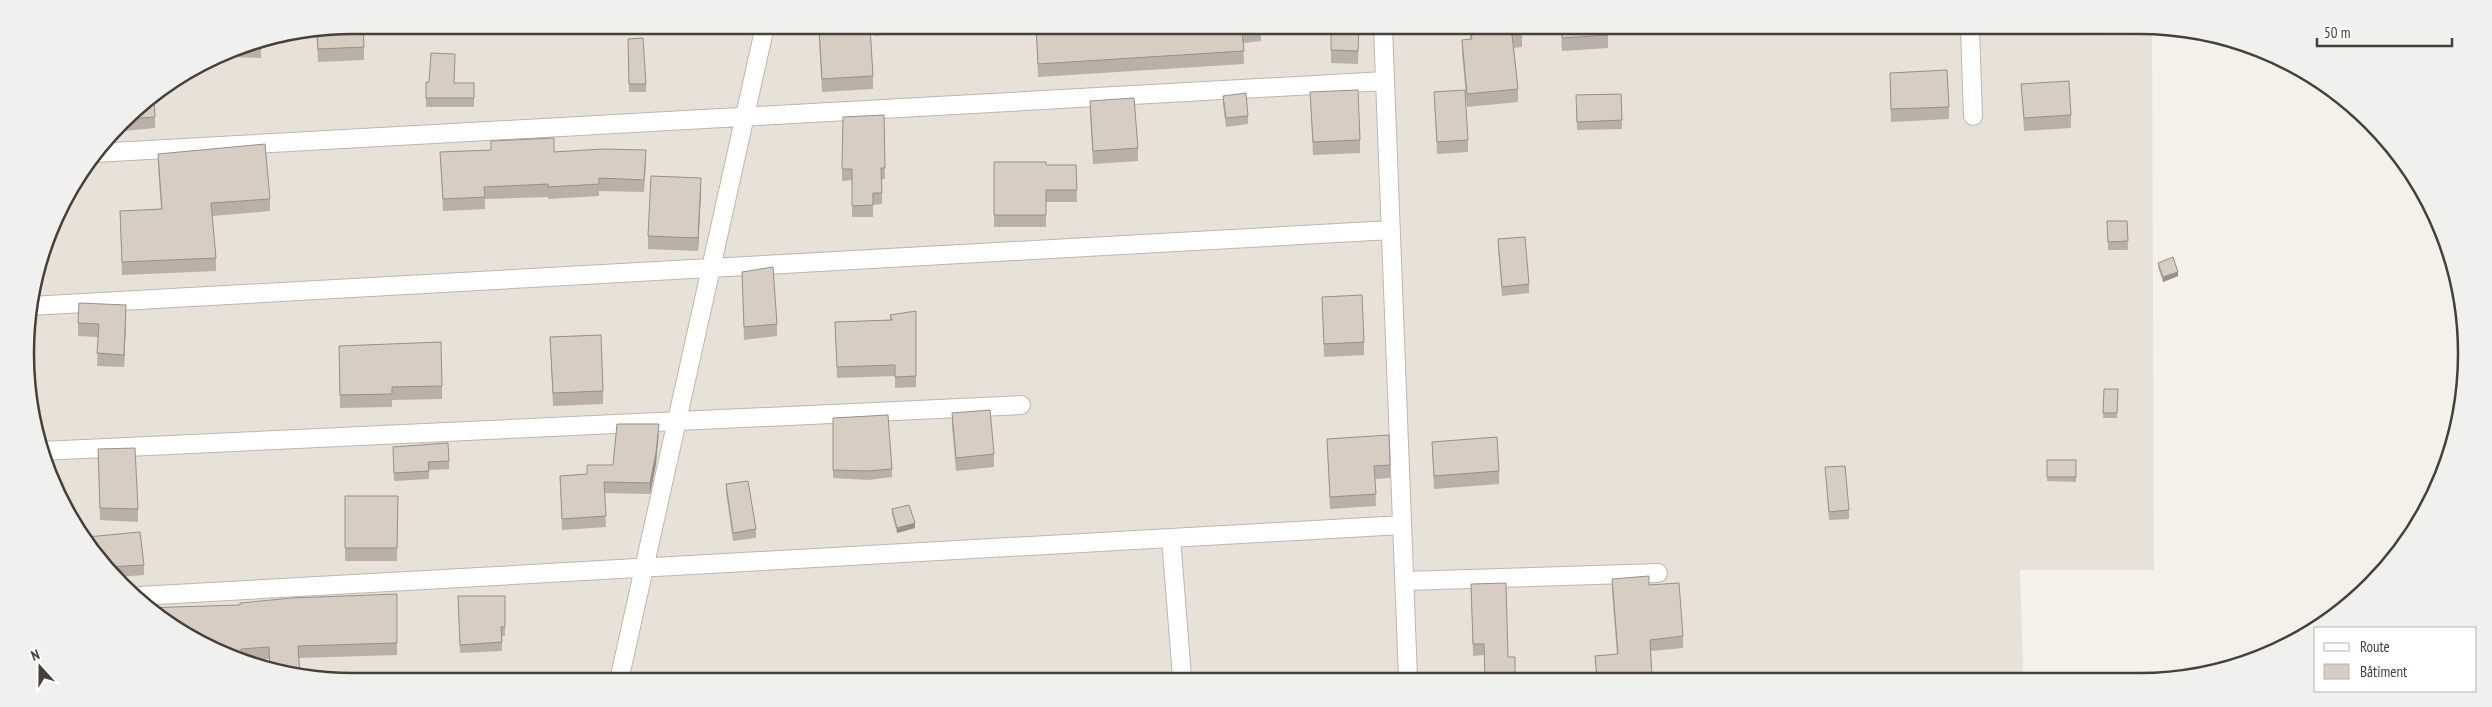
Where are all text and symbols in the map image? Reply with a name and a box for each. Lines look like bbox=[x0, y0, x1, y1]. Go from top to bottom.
scale bar bbox=[2317, 15, 2452, 47]
text: 50 m bbox=[2324, 23, 2350, 42]
legend bbox=[2314, 627, 2477, 692]
text: Route bbox=[2360, 637, 2390, 656]
north arrow bbox=[15, 642, 65, 692]
text: N bbox=[29, 645, 42, 665]
text: Bâtiment bbox=[2360, 662, 2407, 681]

